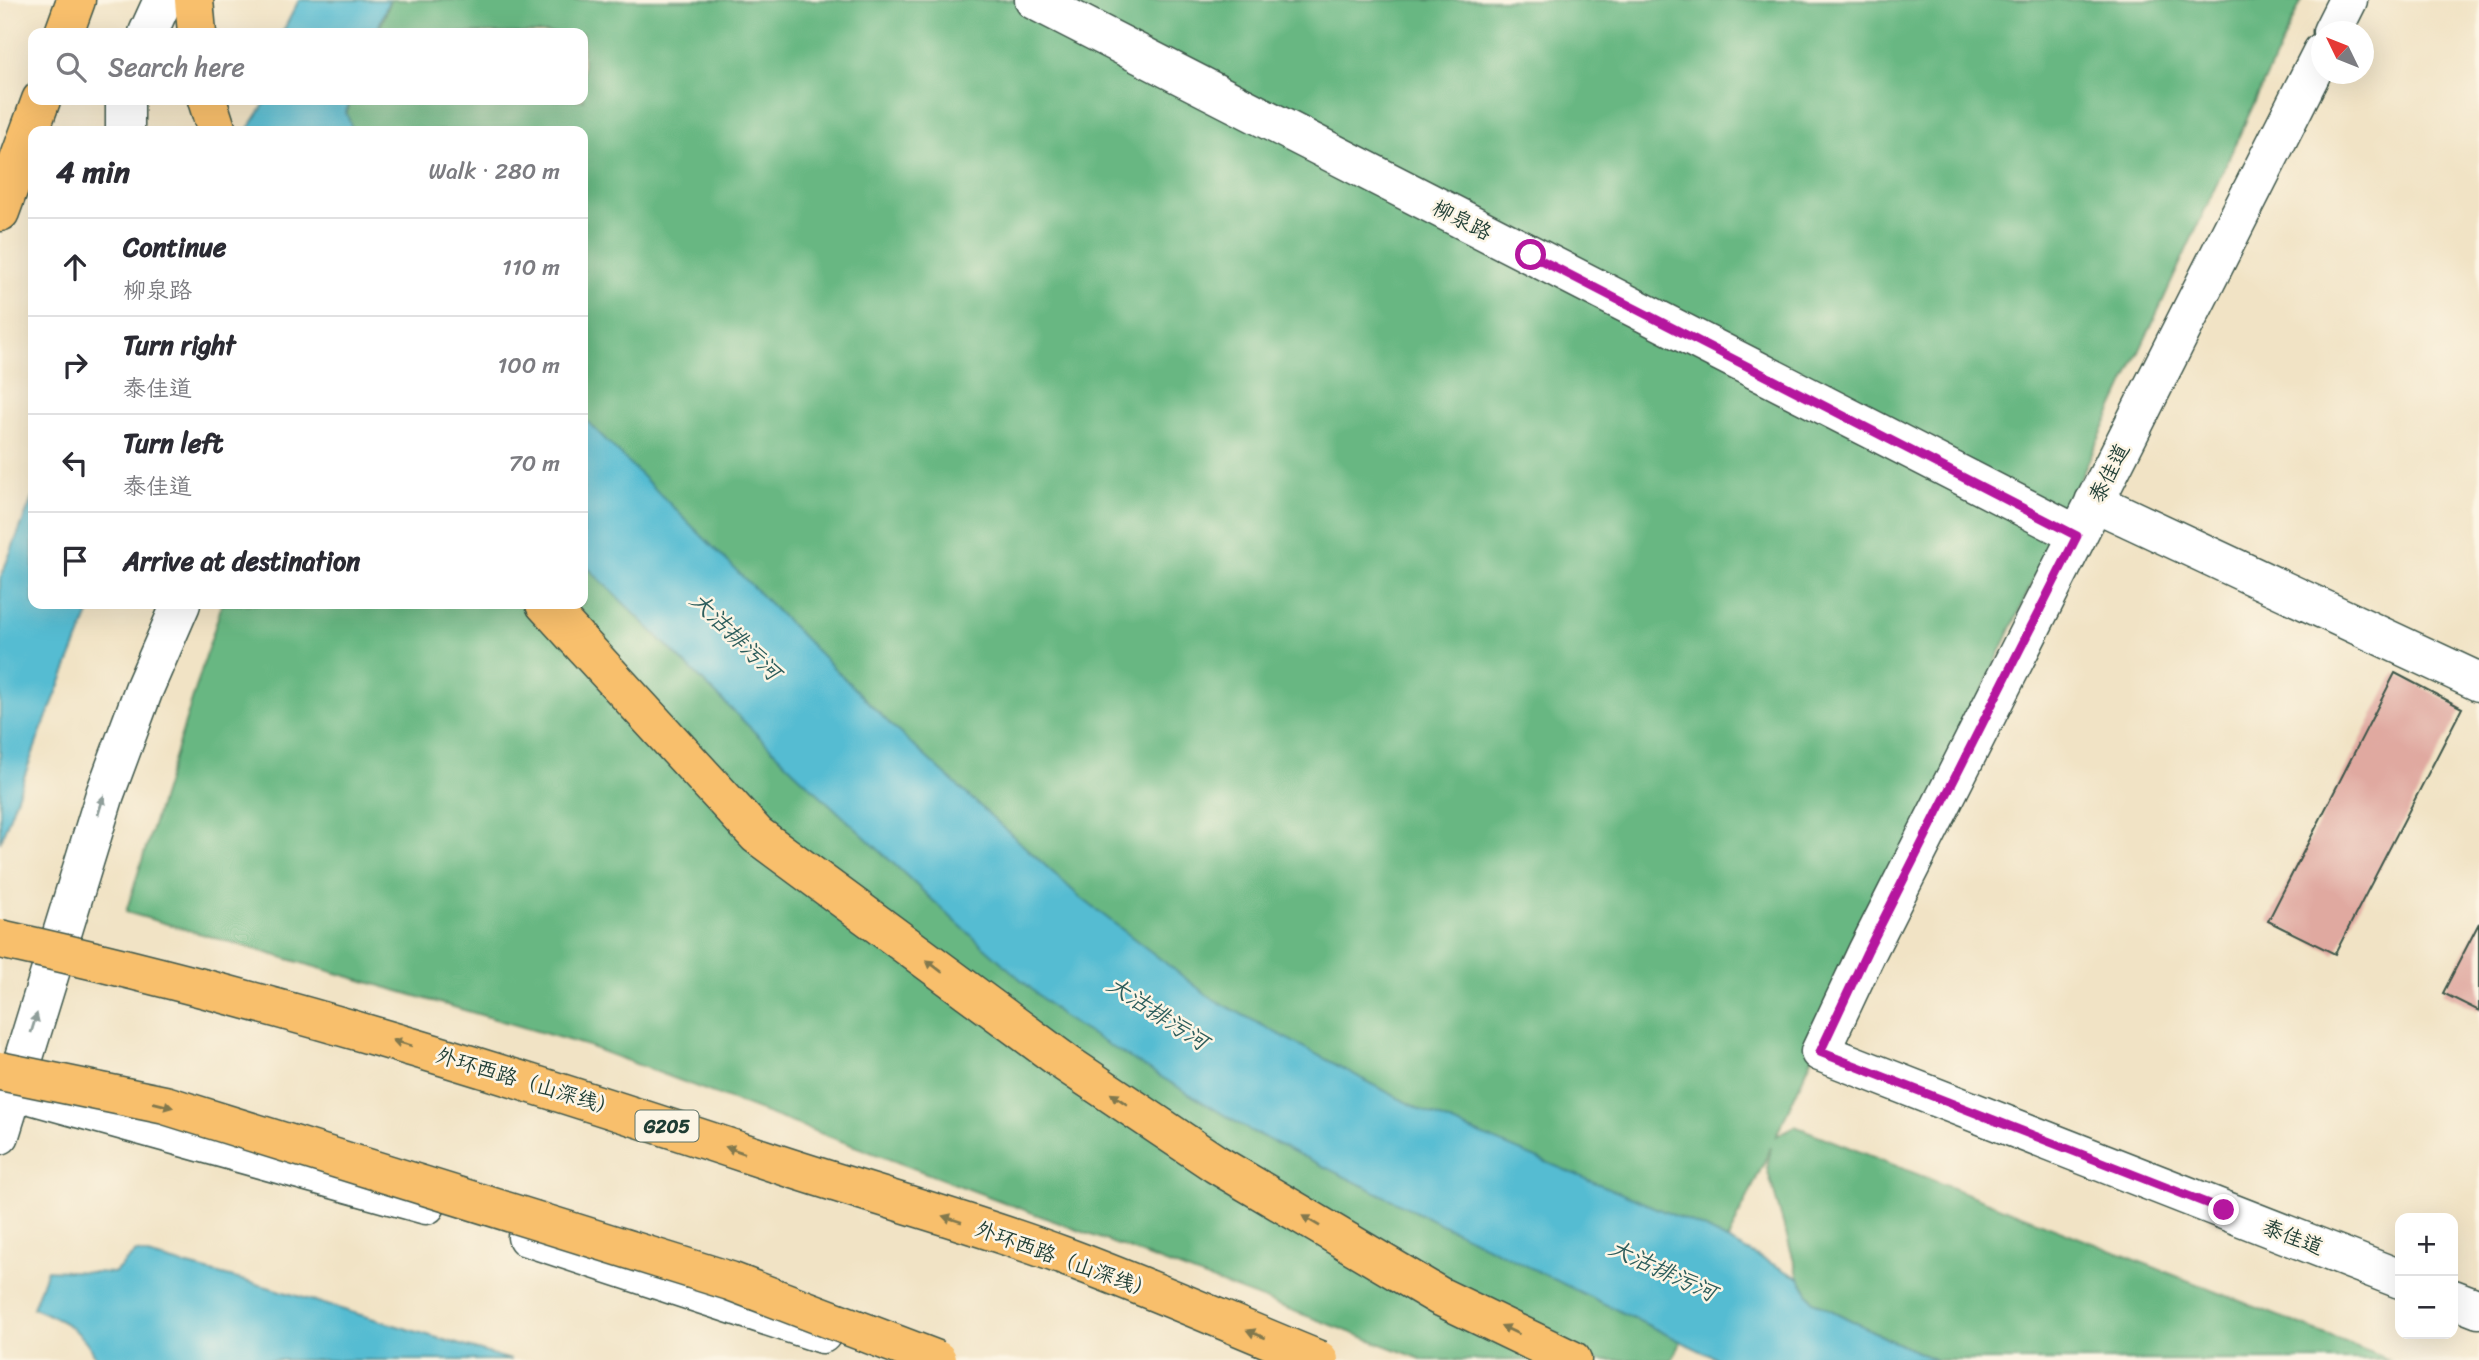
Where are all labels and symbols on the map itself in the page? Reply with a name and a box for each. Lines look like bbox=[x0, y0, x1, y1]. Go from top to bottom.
north arrow bbox=[2311, 21, 2374, 84]
street label: 柳泉路 bbox=[1425, 189, 1499, 251]
route start bbox=[1515, 239, 1546, 270]
street label: 泰佳道 bbox=[2078, 436, 2140, 510]
water label: 大沽排污河 bbox=[680, 582, 794, 694]
one-way arrow bbox=[96, 795, 107, 816]
one-way arrow bbox=[926, 959, 944, 974]
water label: 大沽排污河 bbox=[1098, 965, 1220, 1064]
one-way arrow bbox=[29, 1012, 40, 1033]
street label: 外环西路（山深线） bbox=[431, 1036, 623, 1128]
one-way arrow bbox=[391, 1037, 413, 1048]
one-way arrow bbox=[1109, 1093, 1129, 1106]
one-way arrow bbox=[152, 1100, 174, 1111]
road number: G205 bbox=[636, 1110, 698, 1142]
one-way arrow bbox=[725, 1144, 746, 1154]
route end bbox=[2208, 1194, 2239, 1225]
street label: 泰佳道 bbox=[2257, 1208, 2329, 1266]
street label: 外环西路（山深线） bbox=[970, 1210, 1160, 1310]
one-way arrow bbox=[941, 1214, 962, 1224]
one-way arrow bbox=[1302, 1214, 1321, 1227]
water label: 大沽排污河 bbox=[1602, 1228, 1727, 1315]
one-way arrow bbox=[1500, 1325, 1520, 1336]
one-way arrow bbox=[1245, 1329, 1266, 1340]

